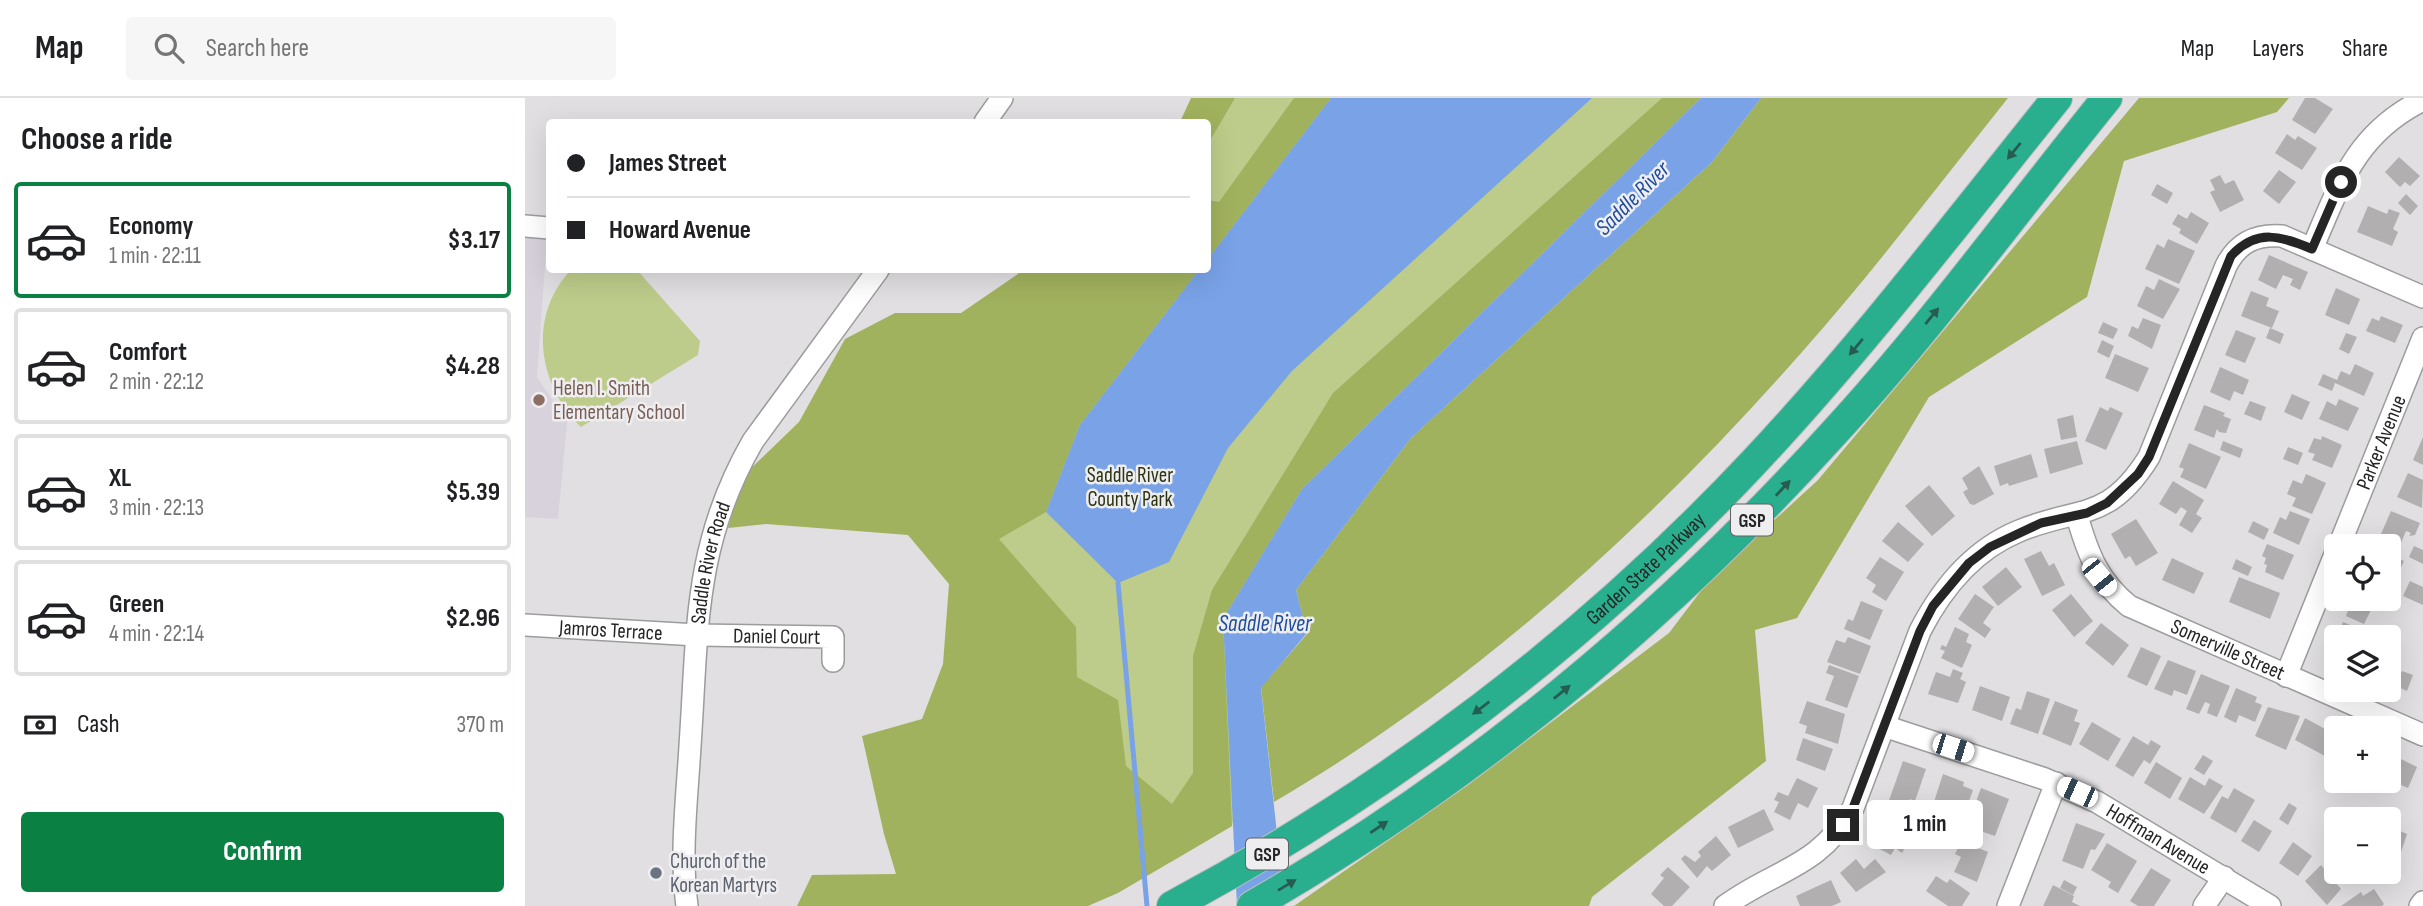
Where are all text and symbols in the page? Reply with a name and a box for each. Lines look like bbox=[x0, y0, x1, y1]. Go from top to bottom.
search box bbox=[126, 17, 616, 80]
text: Map bbox=[35, 28, 84, 68]
icon: search bbox=[150, 29, 188, 67]
text: Search here bbox=[206, 33, 309, 64]
text: Map bbox=[2181, 34, 2214, 63]
text: Layers bbox=[2252, 34, 2304, 63]
text: Share bbox=[2342, 34, 2388, 63]
text: Choose a ride bbox=[21, 120, 173, 159]
one-way arrow bbox=[2007, 142, 2022, 160]
text: James Street bbox=[609, 148, 727, 179]
water label: Saddle River bbox=[1590, 155, 1677, 242]
route start bbox=[2325, 166, 2357, 198]
icon: car bbox=[25, 209, 88, 272]
text: Economy bbox=[109, 211, 193, 242]
text: Howard Avenue bbox=[609, 215, 751, 246]
text: $3.17 bbox=[448, 225, 500, 256]
text: 1 min · 22:11 bbox=[109, 242, 201, 270]
one-way arrow bbox=[1924, 308, 1939, 326]
icon: car bbox=[25, 335, 88, 398]
text: Comfort bbox=[109, 337, 187, 368]
one-way arrow bbox=[1848, 338, 1864, 356]
text: $4.28 bbox=[444, 351, 500, 382]
text: 2 min · 22:12 bbox=[109, 368, 204, 396]
place label: Helen I. Smith Elementary School bbox=[553, 376, 685, 425]
street label: Parker Avenue bbox=[2351, 391, 2412, 493]
marker: Helen I. Smith Elementary School bbox=[531, 392, 547, 408]
icon: car bbox=[25, 461, 88, 524]
text: XL bbox=[109, 463, 131, 494]
park label: Saddle River County Park bbox=[1087, 463, 1173, 512]
text: $5.39 bbox=[445, 477, 500, 508]
one-way arrow bbox=[1775, 479, 1791, 497]
text: 3 min · 22:13 bbox=[109, 494, 204, 522]
street label: Saddle River Road bbox=[686, 498, 736, 625]
road number: GSP bbox=[1731, 504, 1773, 536]
street label: Garden State Parkway bbox=[1581, 508, 1711, 630]
map controls bbox=[2324, 534, 2401, 884]
button: locate bbox=[2324, 534, 2401, 611]
car bbox=[2078, 554, 2121, 600]
icon: car bbox=[25, 587, 88, 650]
text: Green bbox=[109, 589, 164, 620]
text: $2.96 bbox=[445, 603, 500, 634]
water label: Saddle River bbox=[1218, 610, 1313, 638]
street label: Somerville Street bbox=[2167, 614, 2289, 686]
street label: Jamros Terrace bbox=[557, 615, 663, 646]
text: 4 min · 22:14 bbox=[109, 620, 204, 648]
street label: Daniel Court bbox=[733, 624, 820, 650]
button: layers bbox=[2324, 625, 2401, 702]
one-way arrow bbox=[1553, 685, 1571, 700]
one-way arrow bbox=[1472, 701, 1490, 715]
icon: cash bbox=[21, 706, 59, 744]
text: Cash bbox=[77, 709, 120, 740]
text: 370 m bbox=[457, 711, 504, 739]
button: + bbox=[2324, 716, 2401, 793]
car bbox=[1930, 732, 1977, 764]
car bbox=[2054, 774, 2101, 810]
street label: Hoffman Avenue bbox=[2102, 799, 2215, 880]
callout: 1 min bbox=[1867, 800, 1983, 850]
button: − bbox=[2324, 807, 2401, 884]
route end bbox=[1827, 809, 1859, 841]
text: 1 min bbox=[1904, 810, 1946, 838]
button: Confirm bbox=[21, 812, 504, 892]
one-way arrow bbox=[1370, 820, 1388, 834]
road number: GSP bbox=[1246, 838, 1288, 870]
place label: Church of the Korean Martyrs bbox=[670, 849, 777, 898]
marker: Church of the Korean Martyrs bbox=[648, 865, 664, 881]
one-way arrow bbox=[1277, 879, 1296, 892]

